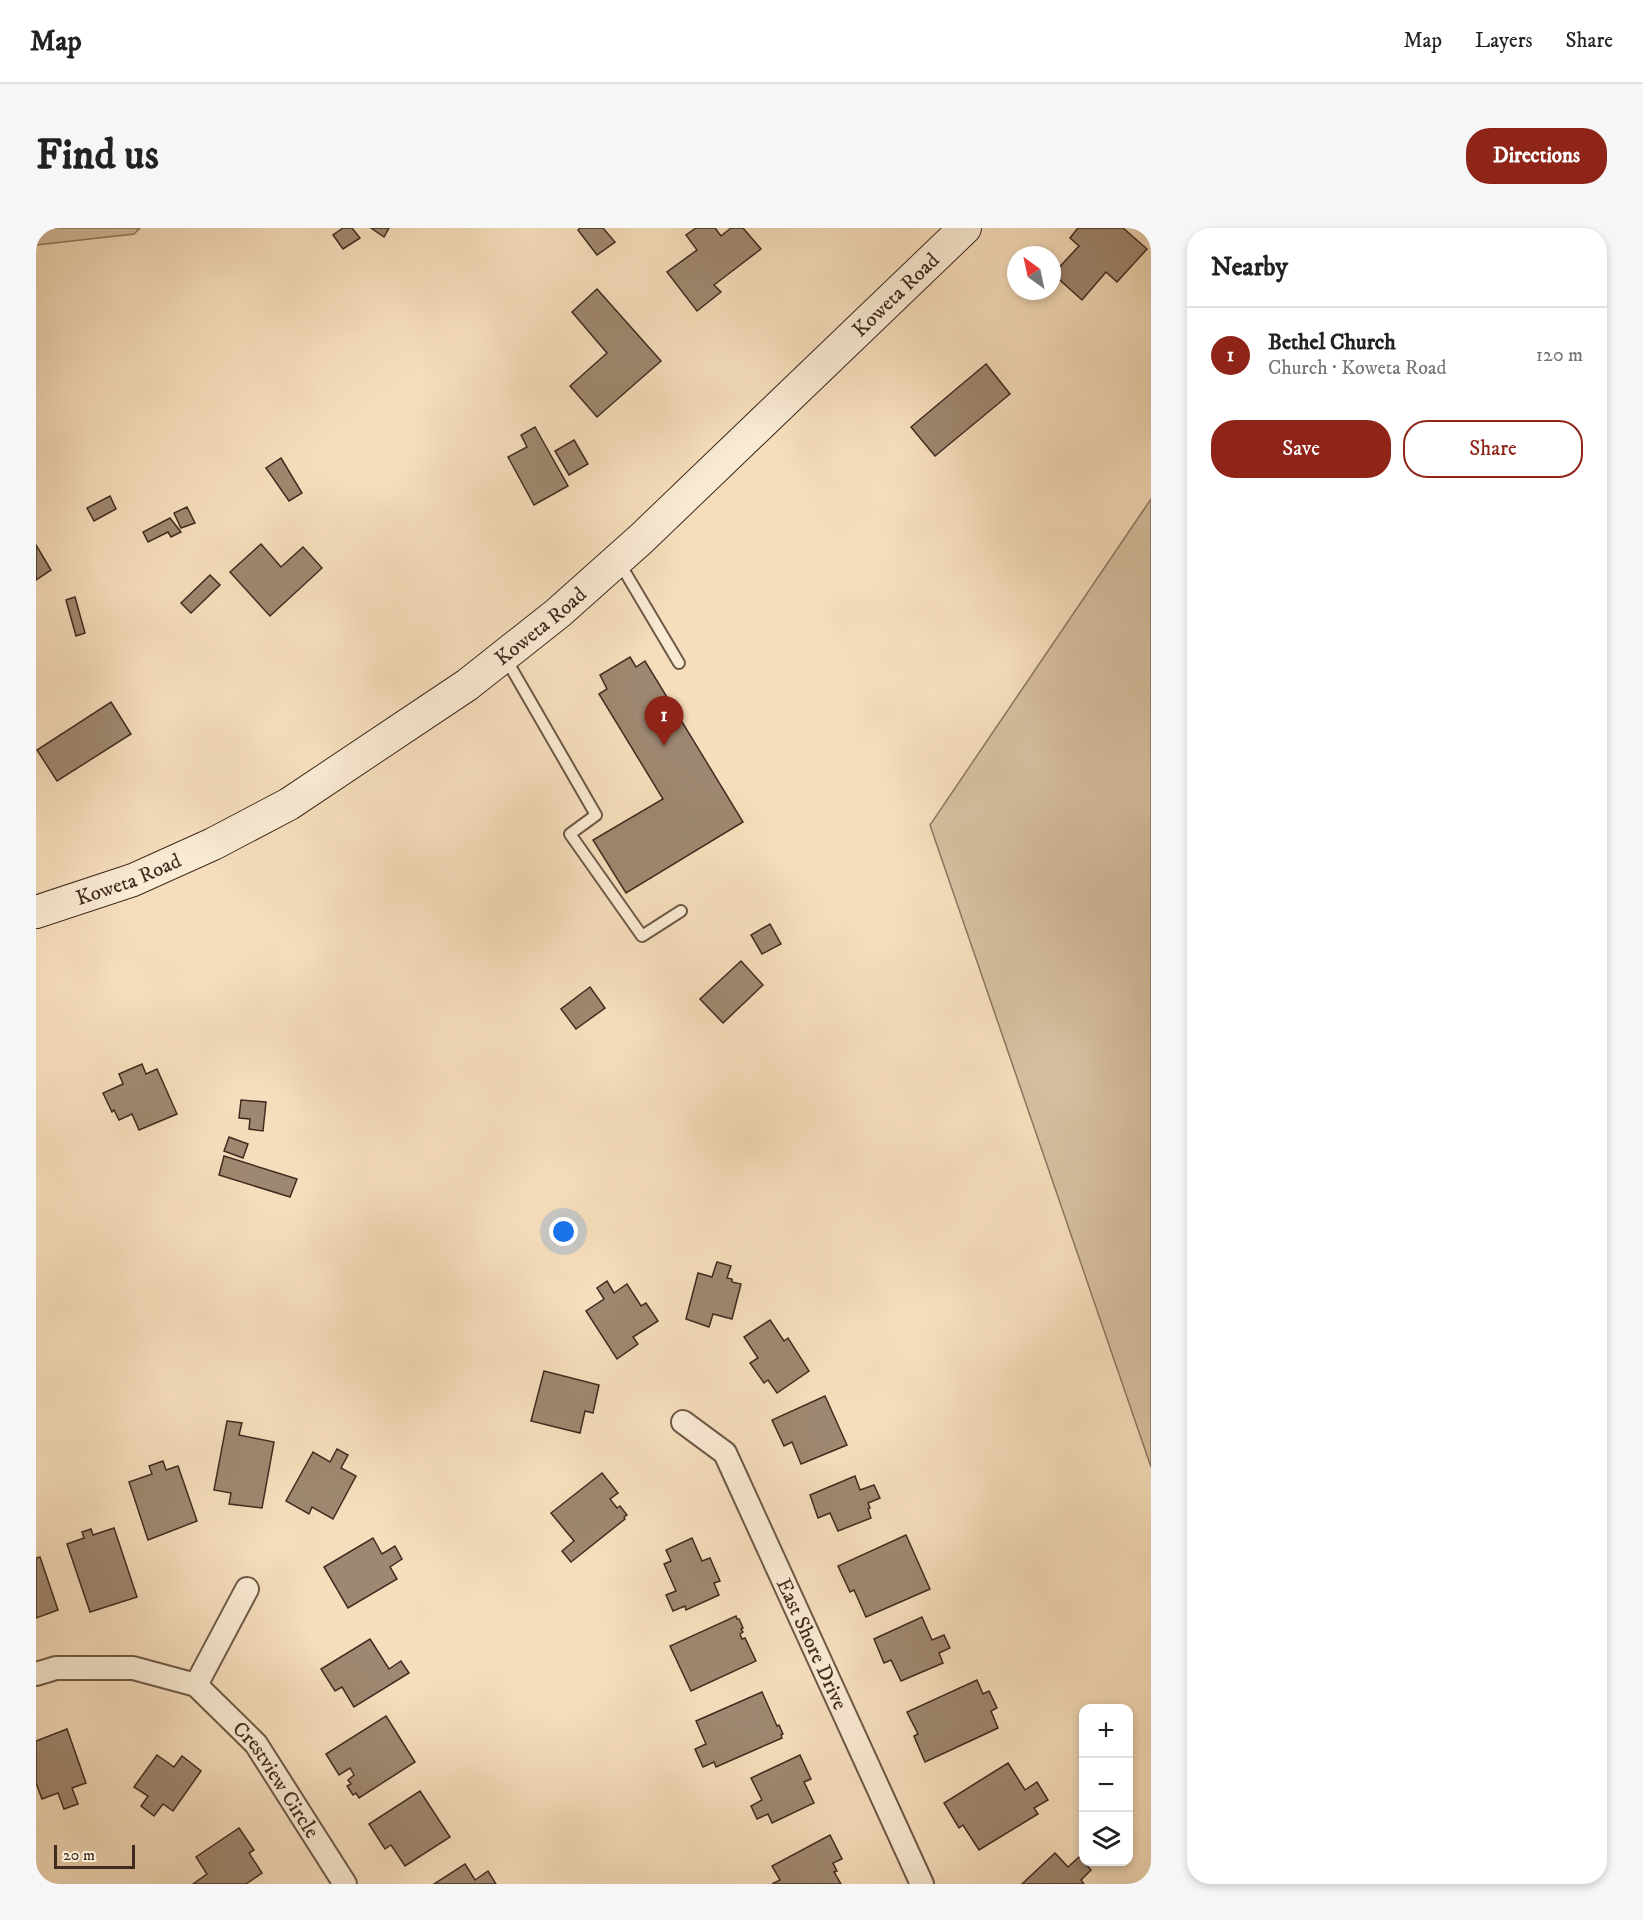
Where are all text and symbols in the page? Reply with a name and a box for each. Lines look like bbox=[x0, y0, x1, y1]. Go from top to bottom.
text: Map bbox=[30, 24, 82, 59]
text: Map bbox=[1403, 28, 1442, 54]
text: Layers bbox=[1475, 28, 1533, 54]
text: Share bbox=[1566, 28, 1613, 54]
button: Directions bbox=[1466, 128, 1607, 184]
text: Find us bbox=[36, 130, 159, 182]
north arrow bbox=[1007, 246, 1061, 300]
street label: Koweta Road bbox=[847, 247, 946, 343]
text: Nearby bbox=[1211, 251, 1288, 284]
text: Bethel Church bbox=[1268, 329, 1396, 356]
text: 1 bbox=[1227, 343, 1234, 368]
text: 120 m bbox=[1536, 343, 1583, 368]
text: Church · Koweta Road bbox=[1268, 356, 1446, 381]
button: Save bbox=[1211, 420, 1391, 478]
button: Share bbox=[1403, 420, 1583, 478]
street label: Koweta Road bbox=[490, 581, 593, 672]
pin: 1 bbox=[644, 696, 684, 746]
street label: Koweta Road bbox=[73, 848, 186, 912]
your location bbox=[549, 1217, 578, 1246]
street label: East Shore Drive bbox=[770, 1574, 853, 1714]
map controls bbox=[1079, 1704, 1133, 1866]
button: + bbox=[1079, 1704, 1133, 1758]
street label: Crestview Circle bbox=[227, 1716, 325, 1844]
button: − bbox=[1079, 1758, 1133, 1812]
button: layers bbox=[1079, 1812, 1133, 1866]
scale bar bbox=[54, 1842, 135, 1870]
text: 20 m bbox=[63, 1845, 95, 1865]

